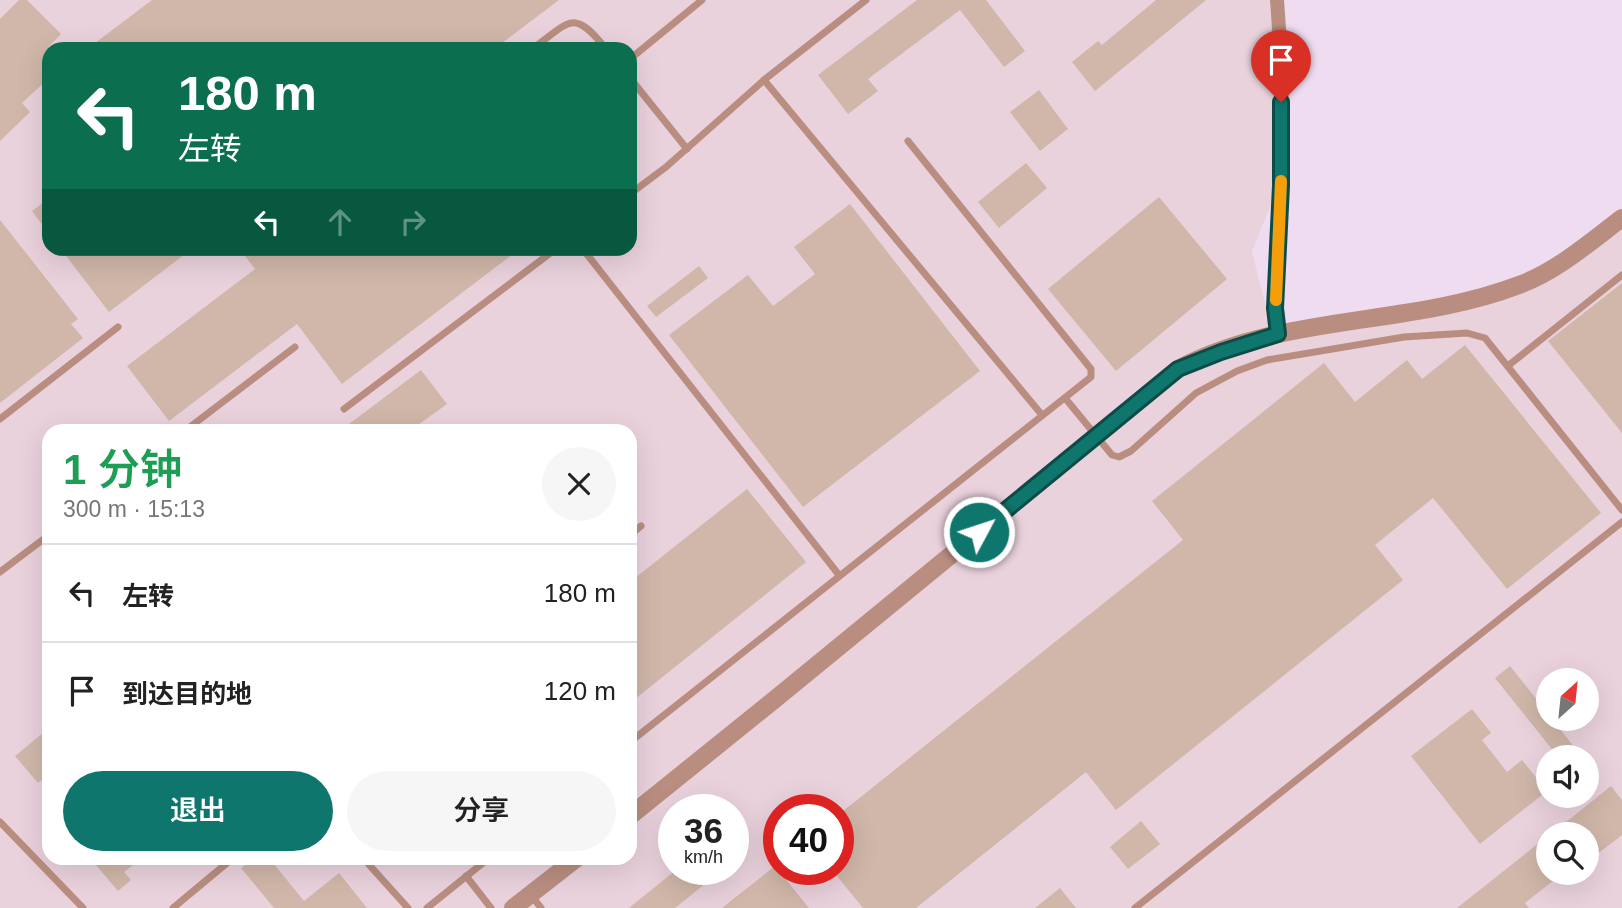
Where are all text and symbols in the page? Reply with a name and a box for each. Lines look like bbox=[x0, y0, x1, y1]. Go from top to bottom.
pin bbox=[1251, 30, 1311, 102]
icon: arrive bbox=[1262, 41, 1300, 79]
text: 180 m bbox=[178, 66, 317, 120]
icon: left bbox=[63, 70, 154, 161]
text: 左转 bbox=[178, 131, 242, 167]
icon: left bbox=[248, 203, 286, 241]
icon: ahead bbox=[321, 203, 359, 241]
icon: right bbox=[394, 203, 432, 241]
text: 1 分钟 bbox=[63, 446, 182, 493]
button: close bbox=[542, 447, 616, 521]
position arrow bbox=[942, 495, 1016, 569]
text: 300 m · 15:13 bbox=[63, 496, 205, 522]
icon: left bbox=[63, 574, 101, 612]
text: 180 m bbox=[544, 578, 616, 608]
text: 左转 bbox=[122, 581, 174, 611]
north arrow bbox=[1536, 668, 1600, 732]
map controls bbox=[1536, 668, 1599, 885]
icon: arrive bbox=[63, 672, 101, 710]
text: 120 m bbox=[544, 676, 616, 706]
text: 到达目的地 bbox=[122, 679, 252, 709]
button: sound bbox=[1536, 745, 1599, 808]
button: 退出 bbox=[63, 771, 333, 851]
button: 分享 bbox=[347, 771, 616, 851]
speed limit sign: 40 bbox=[763, 794, 854, 885]
text: 36 bbox=[684, 811, 723, 850]
button: search bbox=[1536, 822, 1599, 885]
text: km/h bbox=[684, 847, 723, 867]

